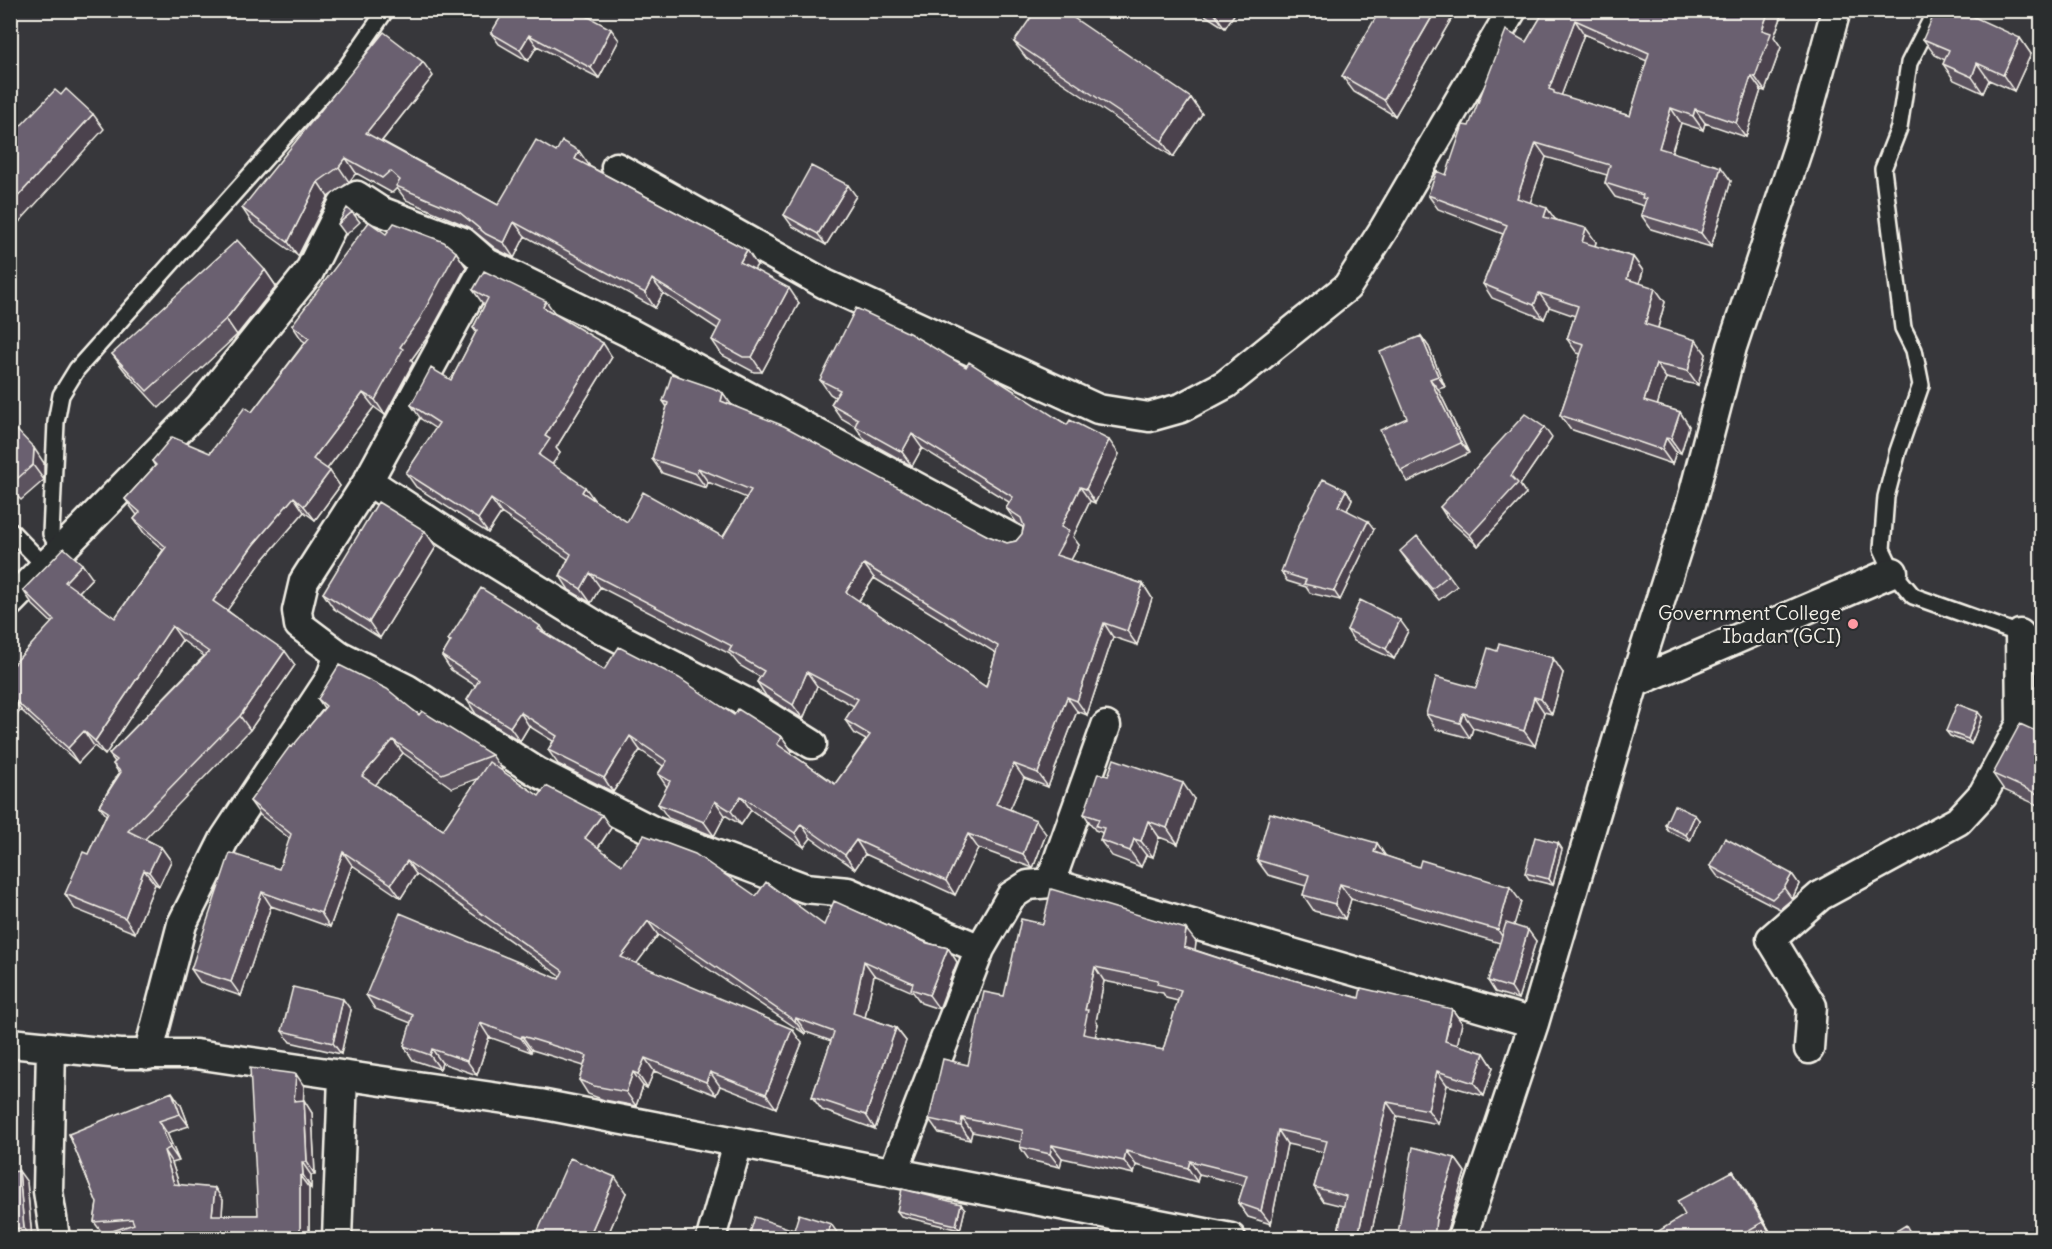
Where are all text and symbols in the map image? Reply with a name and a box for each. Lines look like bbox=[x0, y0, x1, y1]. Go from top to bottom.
place label: Government College Ibadan (GCI) bbox=[1658, 600, 1841, 648]
marker: Government College Ibadan (GCI) bbox=[1846, 617, 1860, 631]

